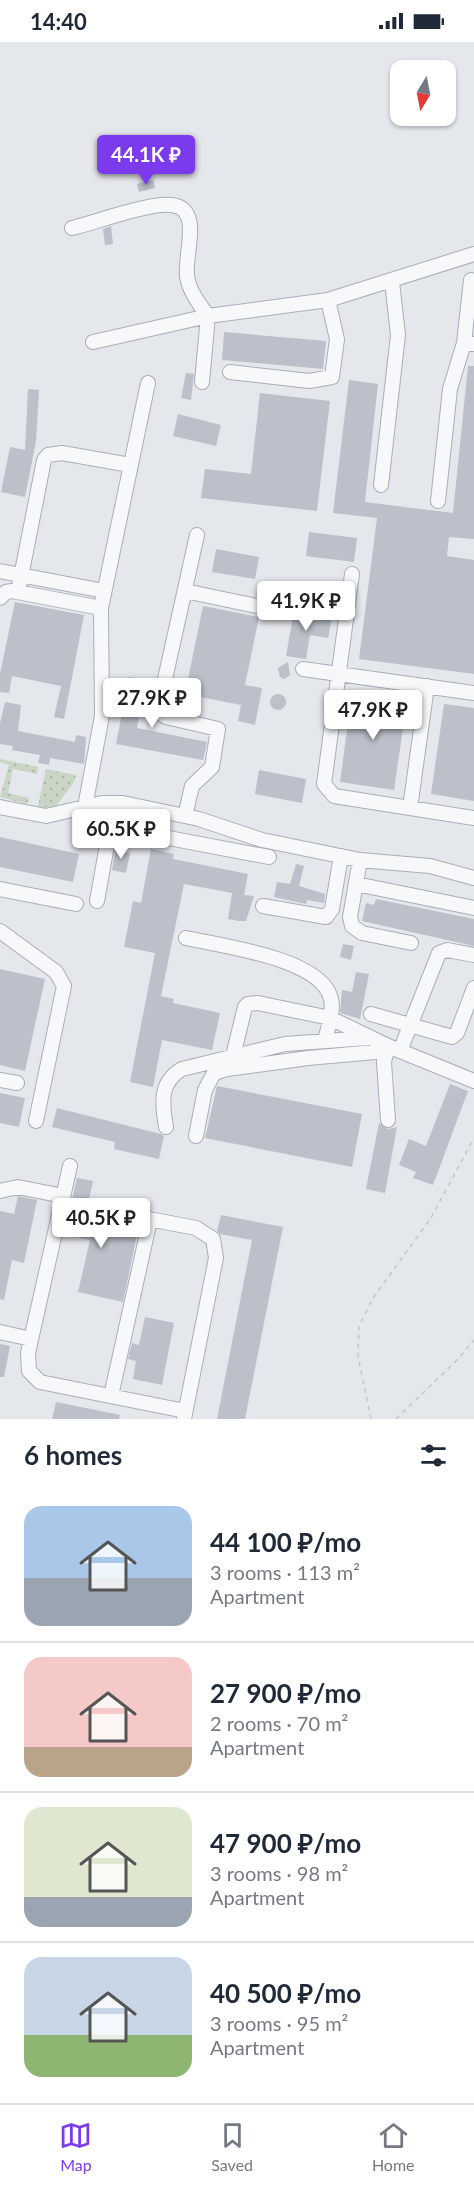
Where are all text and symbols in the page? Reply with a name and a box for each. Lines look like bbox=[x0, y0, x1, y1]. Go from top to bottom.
text: 14:40 bbox=[30, 8, 87, 35]
north arrow bbox=[390, 60, 456, 126]
map controls bbox=[390, 60, 456, 126]
pin: 44.1K ₽ bbox=[91, 135, 201, 186]
text: 44.1K ₽ bbox=[111, 142, 181, 166]
pin: 41.9K ₽ bbox=[251, 581, 361, 632]
text: 41.9K ₽ bbox=[271, 588, 341, 612]
pin: 27.9K ₽ bbox=[97, 678, 207, 729]
text: 27.9K ₽ bbox=[117, 685, 187, 709]
pin: 47.9K ₽ bbox=[318, 690, 428, 741]
text: 47.9K ₽ bbox=[338, 697, 408, 721]
pin: 60.5K ₽ bbox=[66, 809, 176, 860]
text: 60.5K ₽ bbox=[86, 816, 156, 840]
pin: 40.5K ₽ bbox=[46, 1198, 156, 1249]
text: 40.5K ₽ bbox=[66, 1205, 136, 1229]
text: 6 homes bbox=[24, 1439, 122, 1471]
icon: filters bbox=[417, 1439, 450, 1472]
text: 44 100 ₽/mo bbox=[210, 1526, 361, 1558]
icon: home bbox=[72, 1530, 144, 1602]
text: 3 rooms · 113 m² bbox=[210, 1560, 360, 1584]
text: Apartment bbox=[210, 1584, 304, 1608]
text: 27 900 ₽/mo bbox=[210, 1677, 361, 1709]
icon: home bbox=[72, 1681, 144, 1753]
text: 2 rooms · 70 m² bbox=[210, 1711, 348, 1735]
text: Apartment bbox=[210, 1735, 304, 1759]
text: 47 900 ₽/mo bbox=[210, 1827, 361, 1859]
icon: home bbox=[72, 1831, 144, 1903]
text: 3 rooms · 98 m² bbox=[210, 1861, 348, 1885]
text: Apartment bbox=[210, 1885, 304, 1909]
text: 40 500 ₽/mo bbox=[210, 1977, 361, 2009]
icon: home bbox=[72, 1981, 144, 2053]
text: 3 rooms · 95 m² bbox=[210, 2011, 348, 2035]
text: Apartment bbox=[210, 2035, 304, 2059]
tab: Map bbox=[59, 2119, 92, 2174]
tab: Saved bbox=[211, 2119, 253, 2174]
tab: Home bbox=[372, 2119, 415, 2174]

